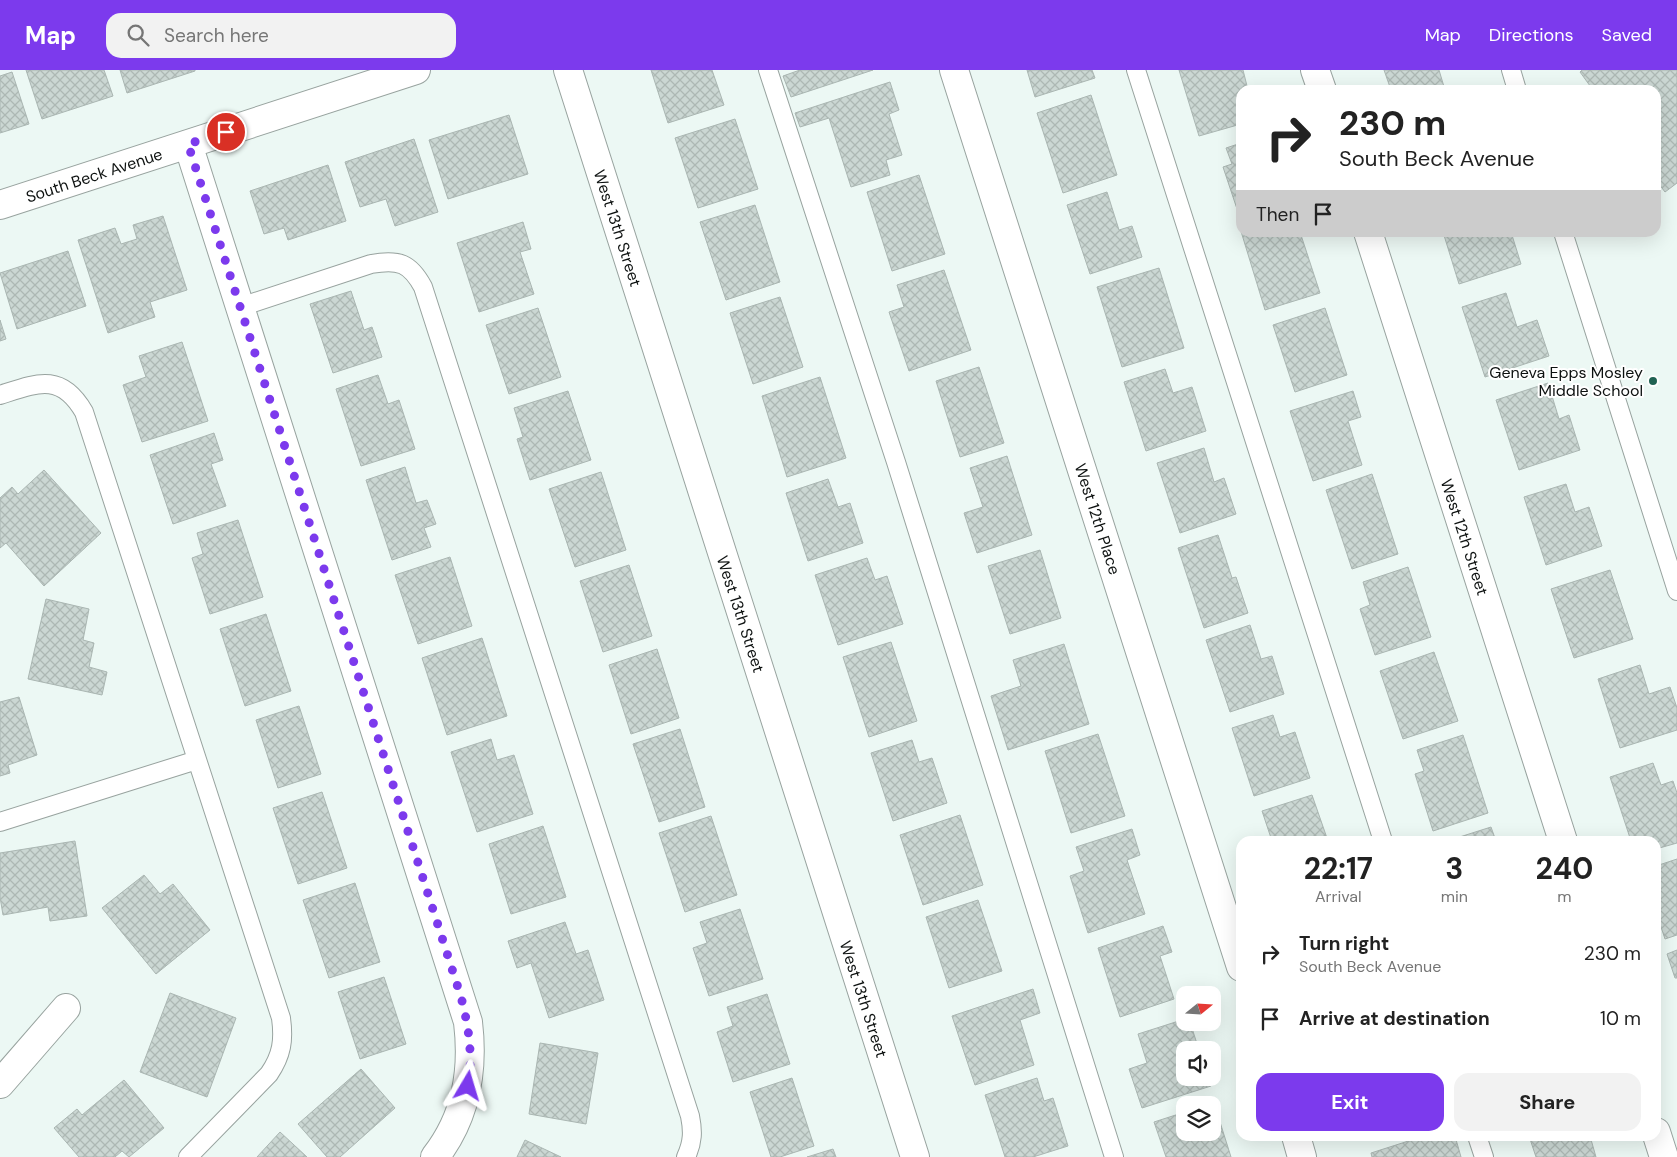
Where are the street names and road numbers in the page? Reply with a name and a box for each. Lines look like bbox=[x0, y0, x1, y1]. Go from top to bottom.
street label: South Beck Avenue bbox=[23, 144, 165, 207]
street label: West 13th Street bbox=[589, 167, 646, 289]
street label: West 12th Place bbox=[1070, 461, 1125, 577]
street label: West 12th Street bbox=[1436, 476, 1493, 598]
street label: West 13th Street bbox=[712, 553, 769, 675]
street label: West 13th Street bbox=[835, 938, 892, 1060]

